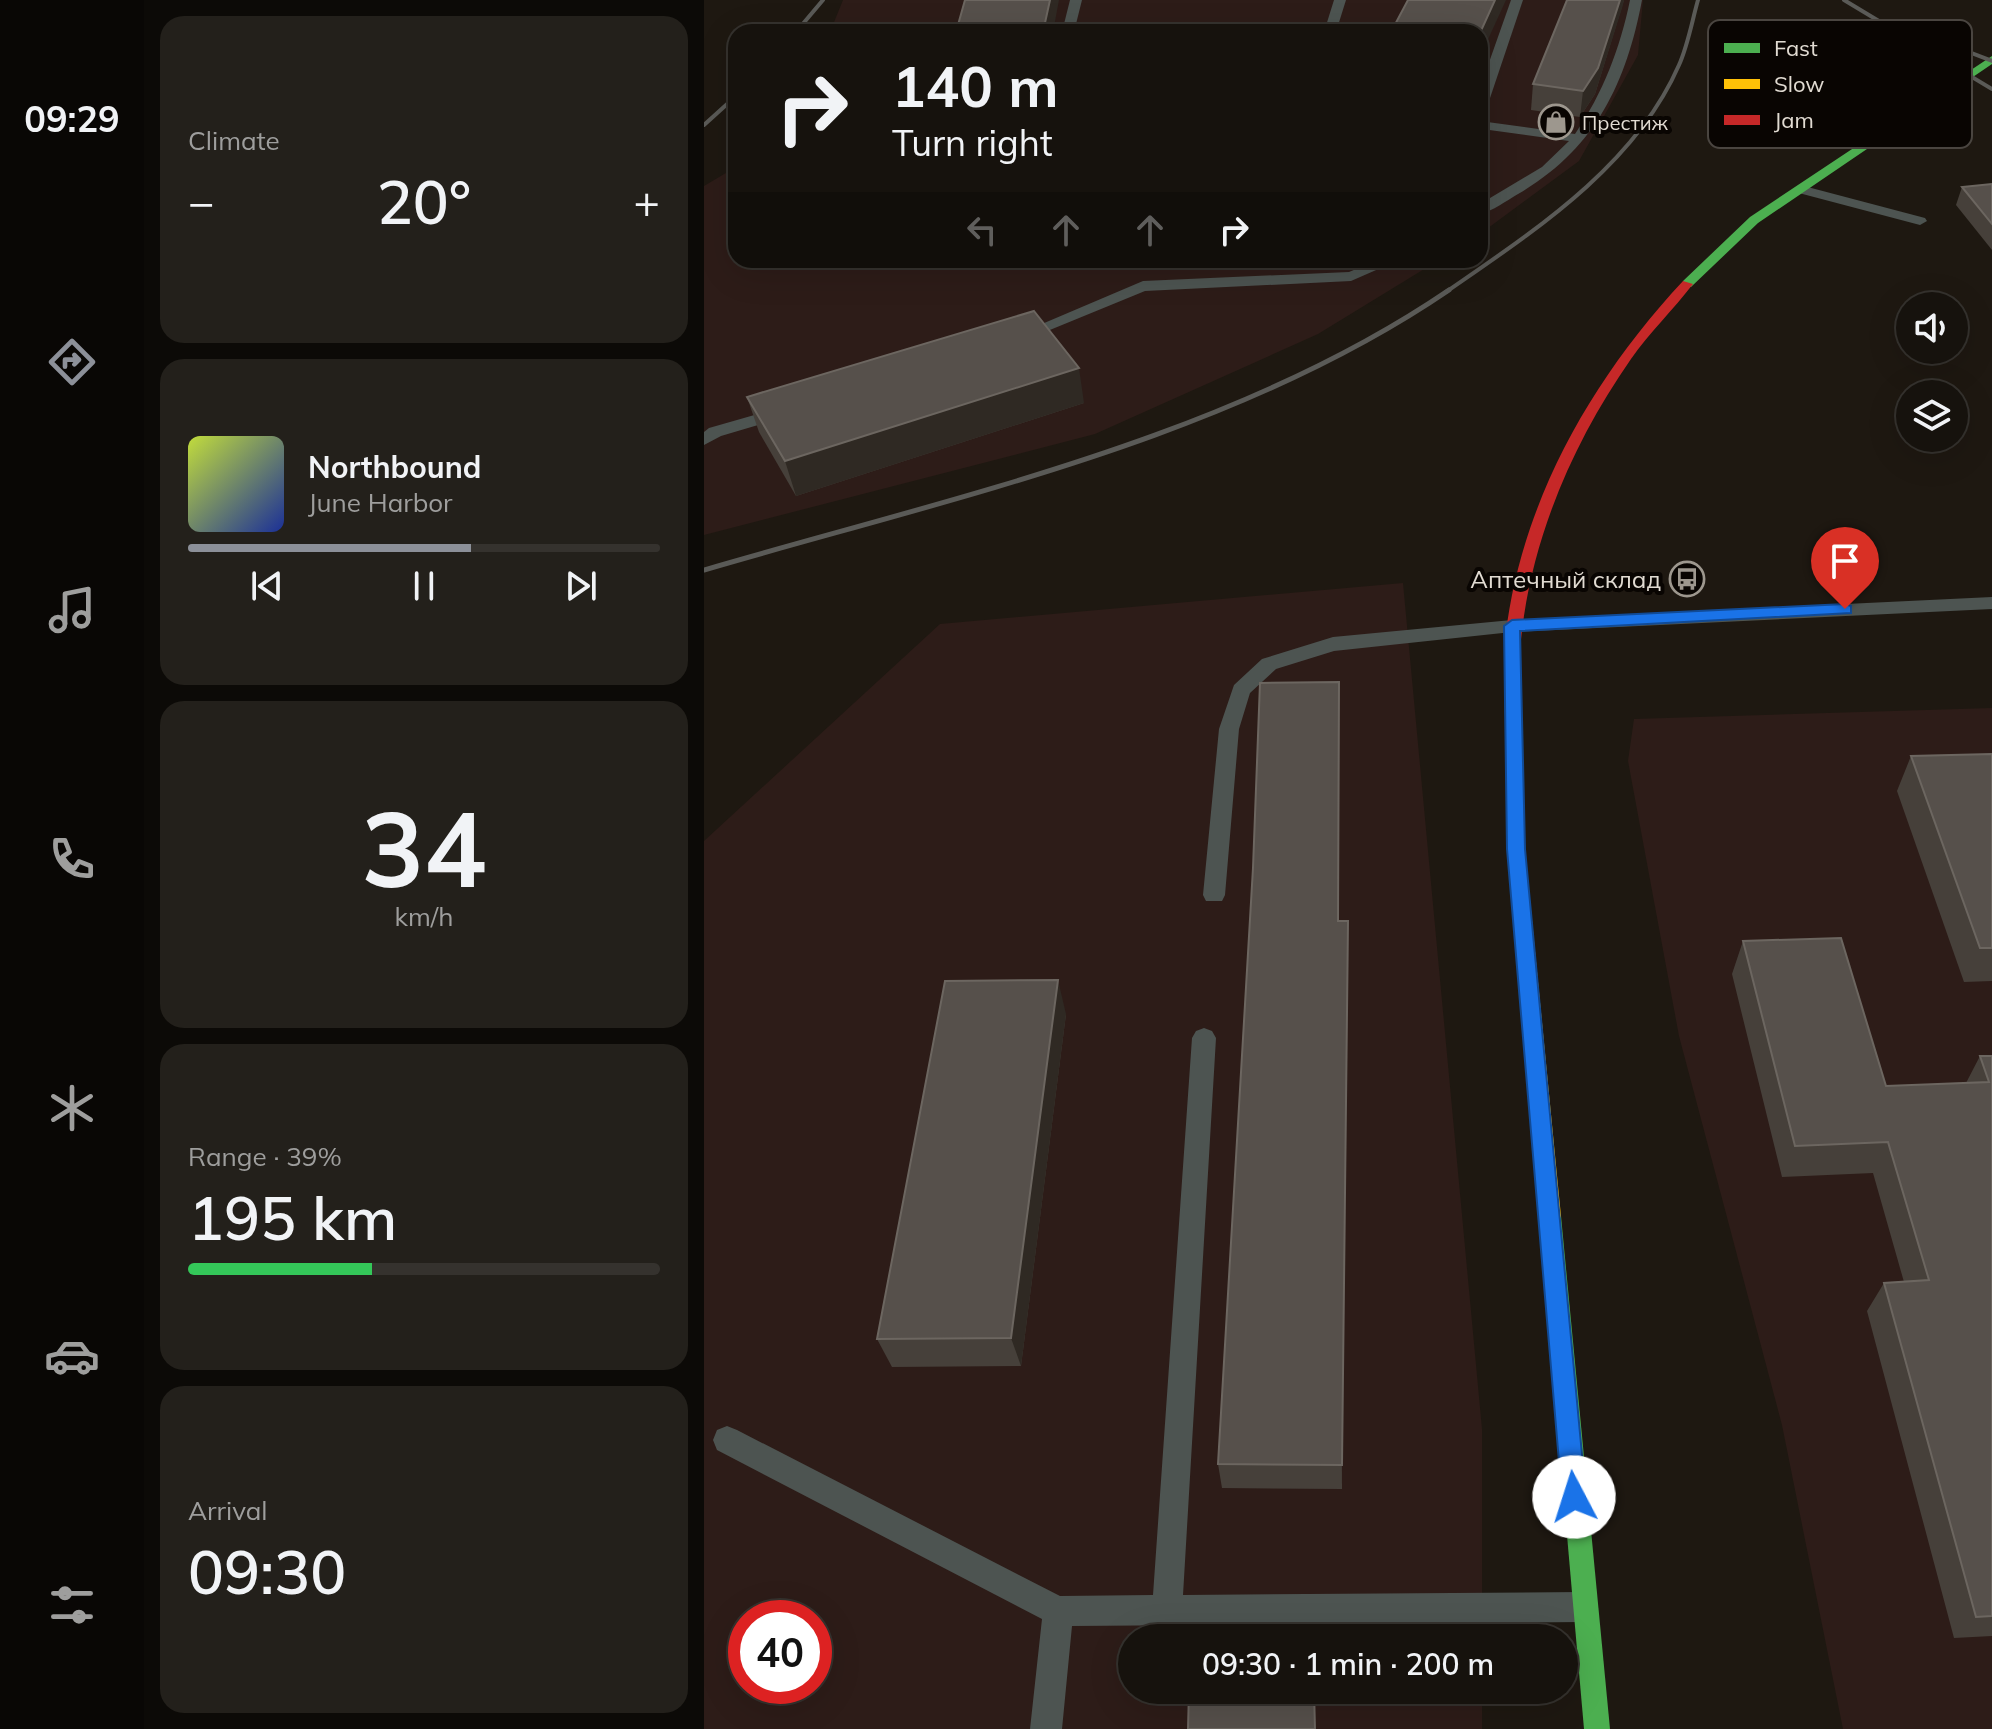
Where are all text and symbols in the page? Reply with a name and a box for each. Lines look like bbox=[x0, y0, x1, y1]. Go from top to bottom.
legend bbox=[1708, 20, 1972, 148]
text: Fast bbox=[1774, 34, 1818, 62]
text: 140 m bbox=[892, 51, 1059, 121]
icon: right bbox=[760, 56, 864, 160]
text: Slow bbox=[1774, 70, 1824, 98]
text: 09:29 bbox=[24, 96, 120, 141]
shop icon: Престиж bbox=[1537, 103, 1575, 141]
text: Jam bbox=[1774, 106, 1814, 134]
place label: Престиж bbox=[1582, 110, 1669, 135]
text: Turn right bbox=[892, 120, 1053, 165]
text: Climate bbox=[188, 124, 280, 157]
text: 20° bbox=[377, 164, 471, 239]
text: − bbox=[188, 174, 214, 229]
text: + bbox=[634, 174, 660, 229]
icon: left bbox=[960, 208, 1004, 252]
icon: ahead bbox=[1044, 208, 1088, 252]
icon: ahead bbox=[1128, 208, 1172, 252]
icon: right bbox=[1212, 208, 1256, 252]
map controls bbox=[1896, 292, 1968, 452]
button: sound bbox=[1896, 292, 1968, 364]
icon: directions bbox=[44, 334, 100, 390]
button: layers bbox=[1896, 380, 1968, 452]
text: Northbound bbox=[308, 448, 481, 486]
text: June Harbor bbox=[308, 486, 453, 519]
pin bbox=[1811, 527, 1879, 609]
icon: arrive bbox=[1823, 539, 1867, 583]
bus stop icon: Аптечный склад bbox=[1668, 560, 1706, 598]
icon: previous bbox=[245, 564, 289, 608]
icon: pause bbox=[402, 564, 446, 608]
icon: next bbox=[559, 564, 603, 608]
place label: Аптечный склад bbox=[1470, 564, 1661, 594]
icon: music bbox=[44, 582, 100, 638]
text: 34 bbox=[362, 782, 486, 913]
icon: phone bbox=[44, 831, 100, 887]
text: km/h bbox=[395, 900, 453, 933]
icon: climate bbox=[44, 1080, 100, 1136]
text: Range · 39% bbox=[188, 1140, 342, 1173]
text: 195 km bbox=[188, 1180, 397, 1255]
icon: car bbox=[44, 1328, 100, 1384]
position arrow bbox=[1532, 1455, 1616, 1539]
text: Arrival bbox=[188, 1494, 268, 1527]
text: 09:30 bbox=[188, 1534, 346, 1609]
icon: filters bbox=[44, 1577, 100, 1633]
speed limit sign: 40 bbox=[728, 1600, 832, 1704]
text: 09:30 · 1 min · 200 m bbox=[1202, 1645, 1494, 1683]

